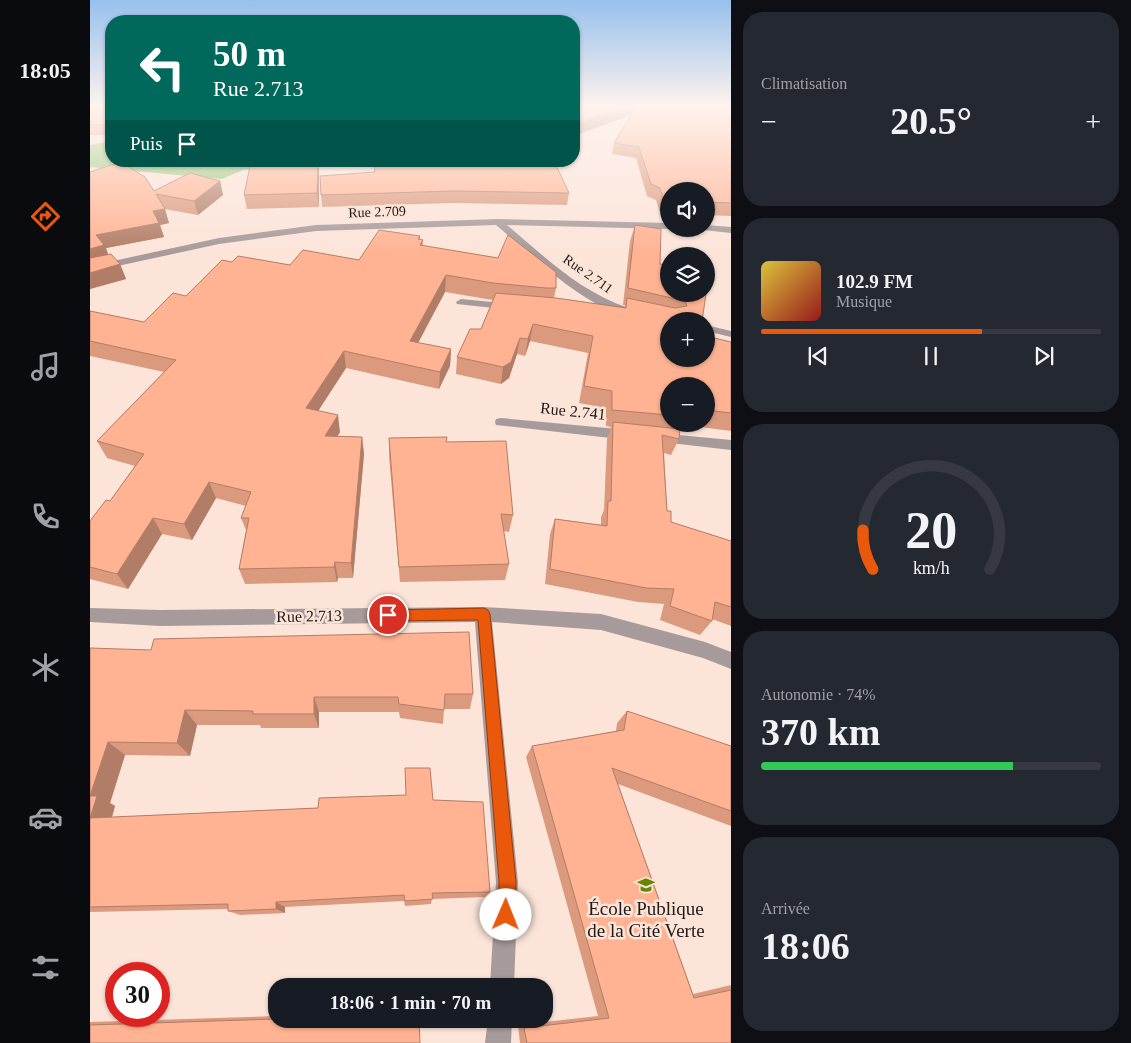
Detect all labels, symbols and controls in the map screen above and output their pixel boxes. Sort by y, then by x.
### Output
icon: left [130,35,195,100]
text: 50 m [213,35,286,74]
text: 18:05 [19,58,71,83]
text: Climatisation [761,75,847,92]
text: Rue 2.713 [213,76,303,101]
text: 20.5° [890,100,972,142]
text: − [761,106,777,137]
text: + [1085,106,1101,137]
icon: arrive [173,130,201,158]
text: Puis [130,133,163,154]
map controls [660,182,715,432]
button: sound [660,182,715,237]
icon: directions [28,199,63,234]
street label: Rue 2.709 [348,204,406,220]
button: layers [660,247,715,302]
street label: Rue 2.711 [560,251,616,297]
text: 102.9 FM [836,271,913,292]
text: Musique [836,293,892,310]
button: + [660,312,715,367]
icon: previous [804,342,832,370]
icon: pause [917,342,945,370]
icon: next [1030,342,1058,370]
icon: music [28,349,63,384]
button: − [660,377,715,432]
street label: Rue 2.741 [539,399,607,423]
icon: phone [28,499,63,534]
text: 20 [905,502,957,559]
text: km/h [913,558,949,578]
pin [367,594,409,636]
icon: arrive [374,601,402,629]
street label: Rue 2.713 [276,607,342,625]
icon: climate [28,650,63,685]
text: Autonomie · 74% [761,686,876,703]
text: 370 km [761,711,880,753]
icon: car [28,800,63,835]
school or university icon: École Publique de la Cité Verte [636,875,656,895]
position arrow [479,888,531,940]
place label: École Publique de la Cité Verte [587,898,705,941]
text: Arrivée [761,900,810,917]
text: 18:06 [761,925,850,967]
icon: filters [28,950,63,985]
speed limit sign: 30 [105,962,170,1027]
text: 18:06 · 1 min · 70 m [330,992,491,1013]

